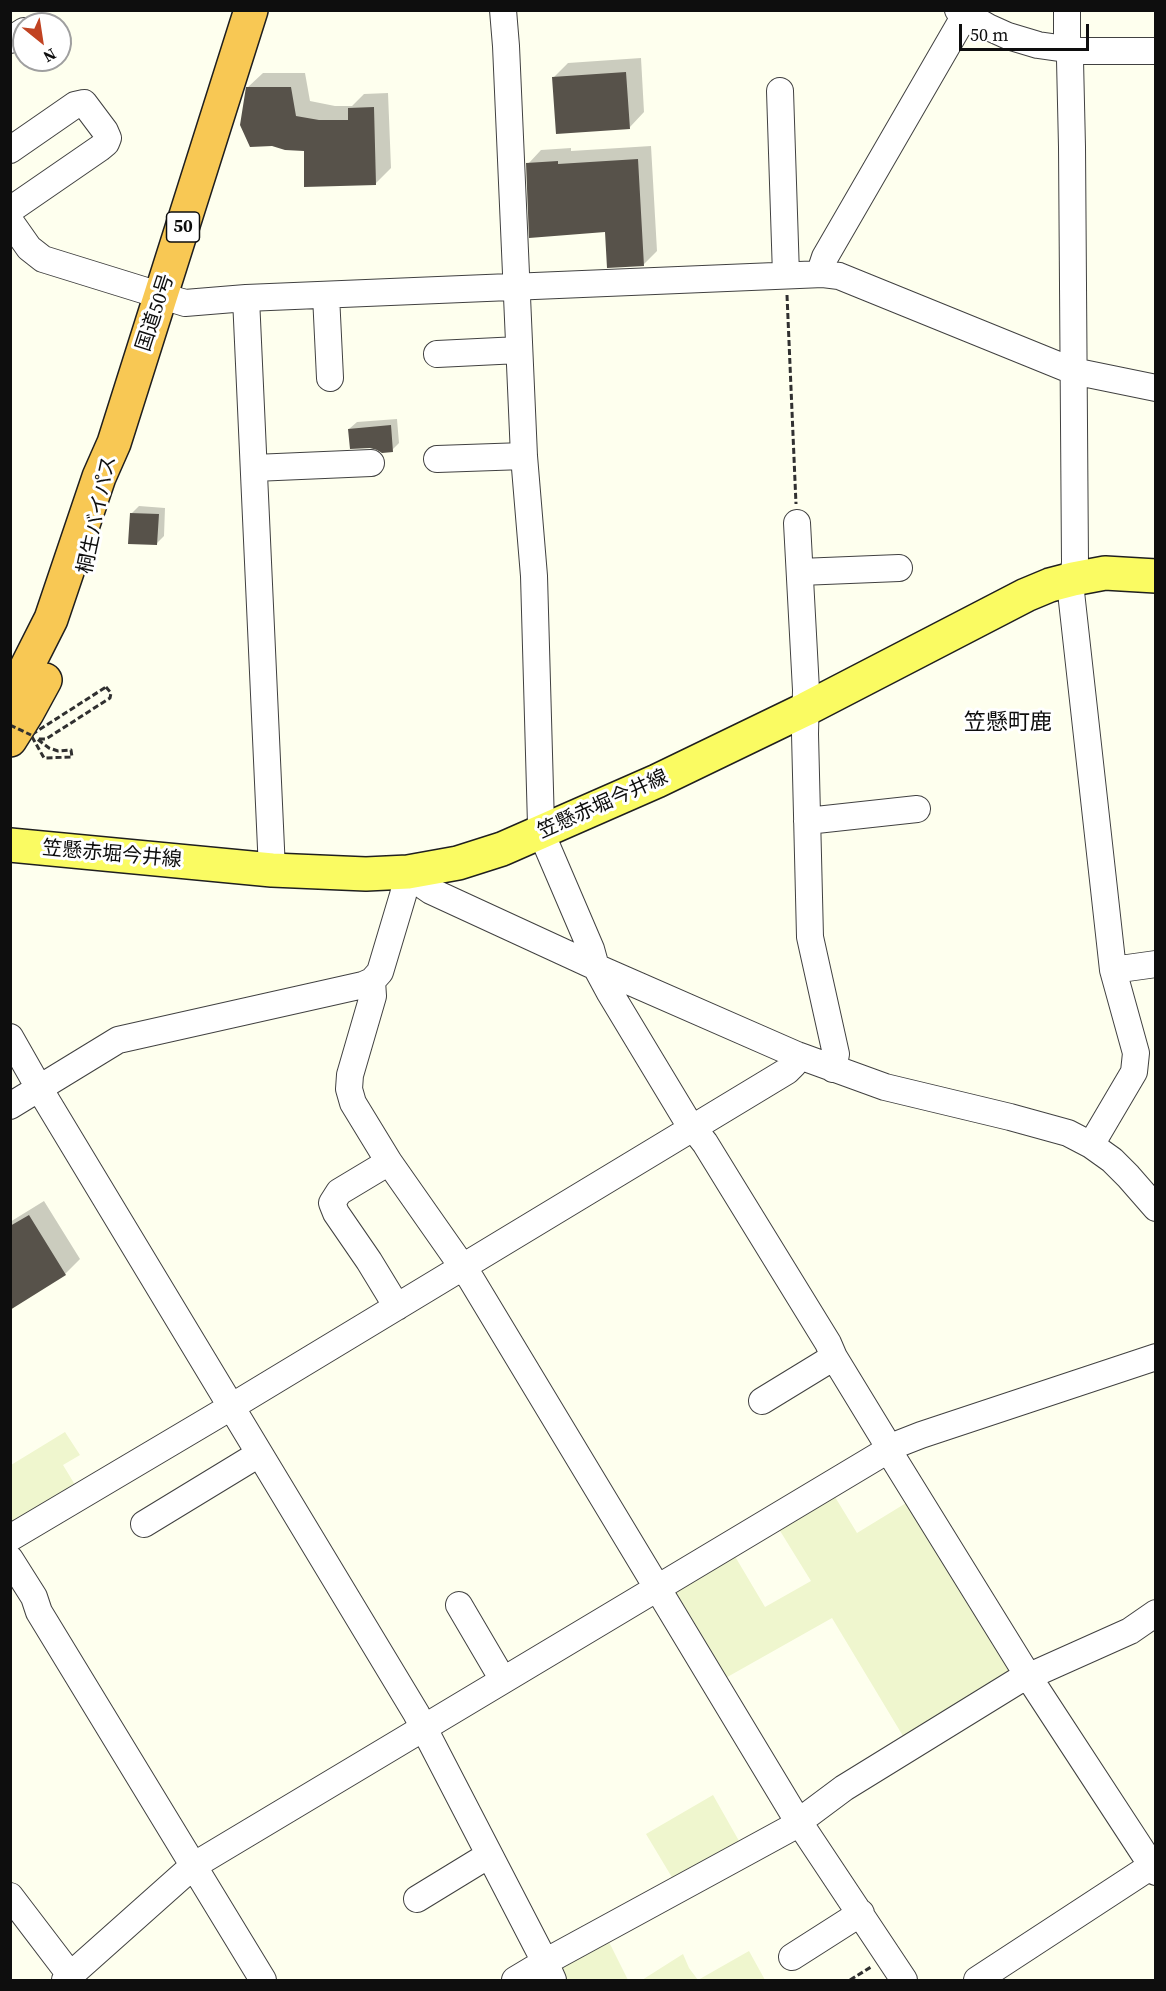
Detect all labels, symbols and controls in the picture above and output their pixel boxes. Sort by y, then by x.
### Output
north arrow [12,12,72,72]
scale bar [962,12,1092,50]
text: 50 m [970,22,1008,47]
text: N [39,43,61,68]
road number: 50 [166,212,200,242]
street label: 国道50号 [132,271,180,355]
street label: 桐生バイパス [74,454,122,576]
district label: 笠懸町鹿 [964,710,1052,736]
street label: 笠懸赤堀今井線 [534,766,672,844]
street label: 笠懸赤堀今井線 [41,837,183,873]

